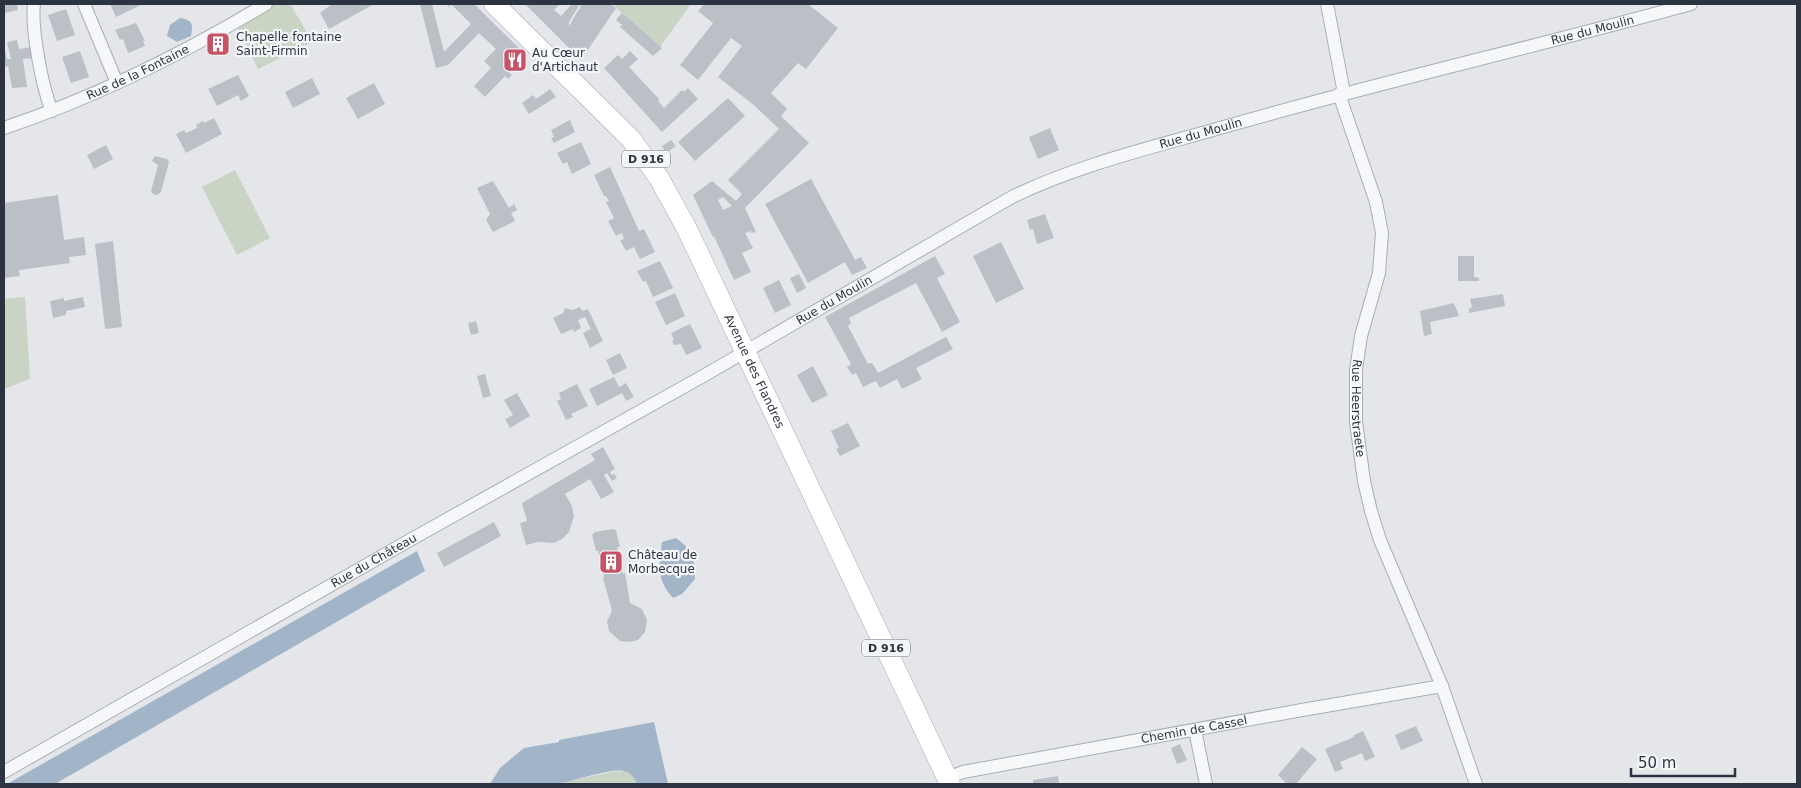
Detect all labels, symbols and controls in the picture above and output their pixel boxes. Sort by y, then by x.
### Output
street label: Rue du Moulin [1549,13,1636,48]
place label: Chapelle fontaine Saint-Firmin [236,30,342,58]
building icon: Chapelle fontaine Saint-Firmin [205,31,231,57]
street label: Rue de la Fontaine [84,42,191,103]
place label: Au Cœur d'Artichaut [532,46,598,74]
restaurant icon: Au Cœur d'Artichaut [502,47,528,73]
street label: Rue du Moulin [1158,115,1244,152]
road number: D 916 [622,150,670,168]
street label: Rue du Moulin [794,273,875,328]
street label: Avenue des Flandres [721,312,787,431]
street label: Rue Heerstraete [1349,358,1368,458]
street label: Rue du Château [329,531,419,591]
place label: Château de Morbecque [628,548,697,576]
building icon: Château de Morbecque [598,549,624,575]
road number: D 916 [862,640,910,656]
street label: Chemin de Cassel [1140,713,1248,746]
scale bar [1631,746,1735,778]
text: 50 m [1638,754,1676,772]

